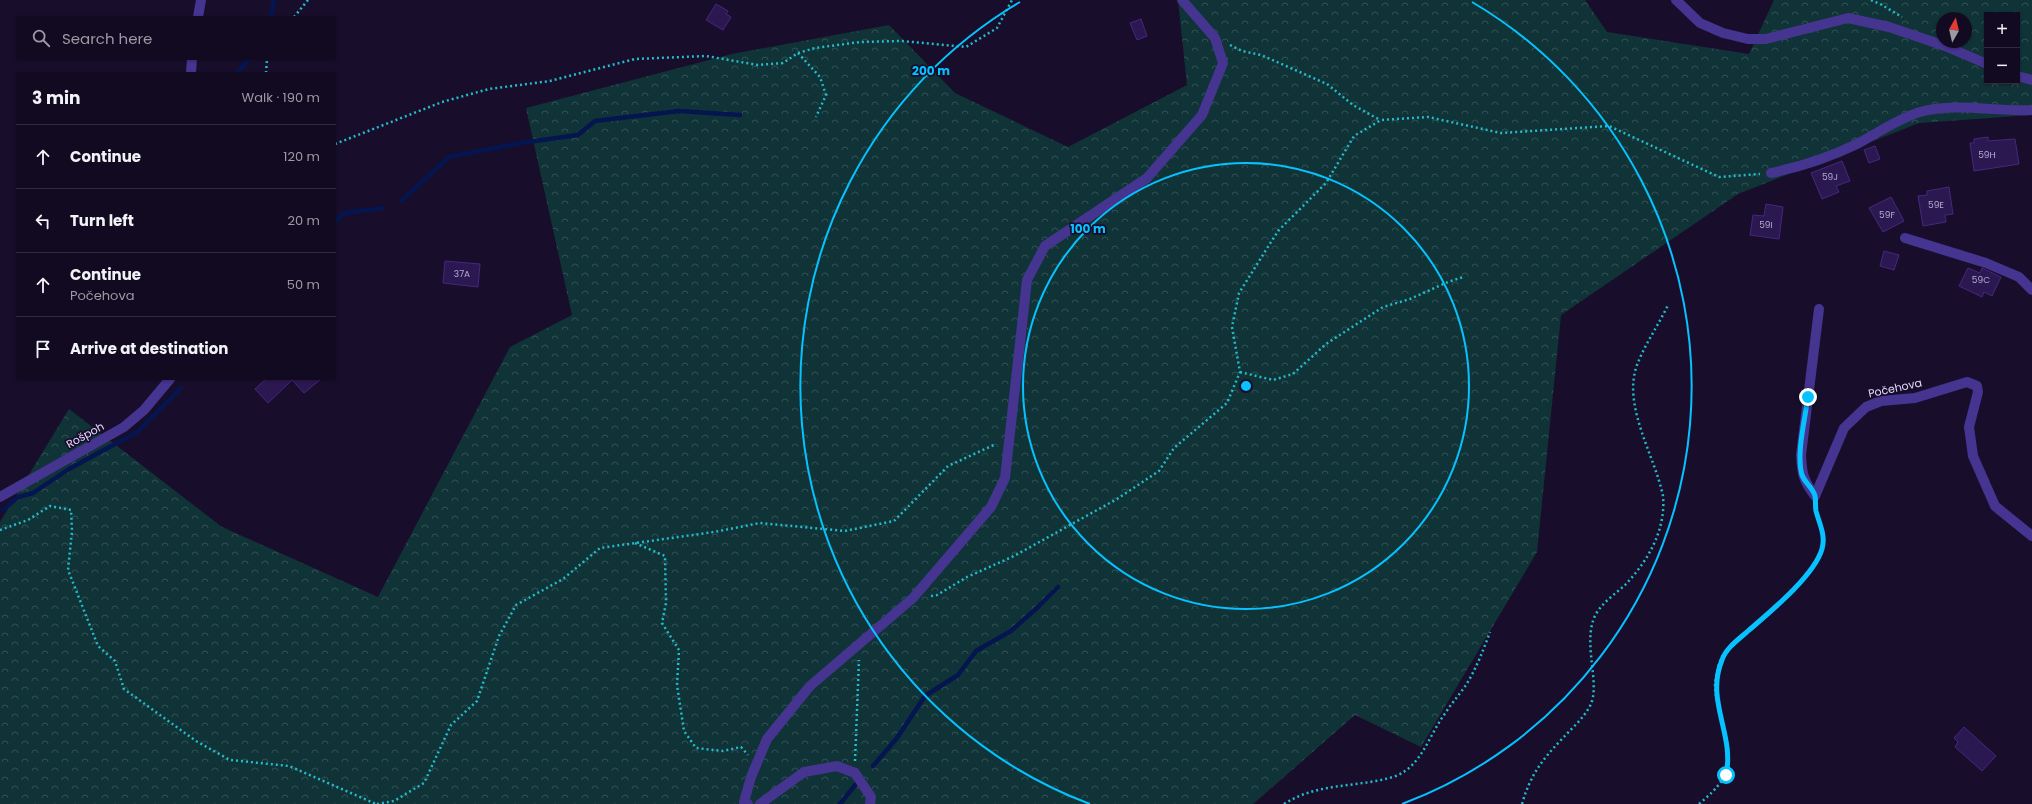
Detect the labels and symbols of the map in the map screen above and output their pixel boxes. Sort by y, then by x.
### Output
north arrow [1936,12,1972,48]
text: 200 m [912,62,950,79]
house number: 59H [1978,149,1996,161]
house number: 59J [1822,171,1838,183]
house number: 59E [1928,199,1944,211]
house number: 59F [1879,209,1895,221]
house number: 59I [1759,219,1773,231]
text: 100 m [1070,220,1106,237]
house number: 37A [454,268,470,280]
house number: 59C [1972,274,1990,286]
street label: Počehova [1867,374,1923,402]
centre of rings [1239,379,1253,393]
route end [1799,388,1817,406]
street label: Rošpoh [63,418,107,452]
route start [1717,766,1735,784]

